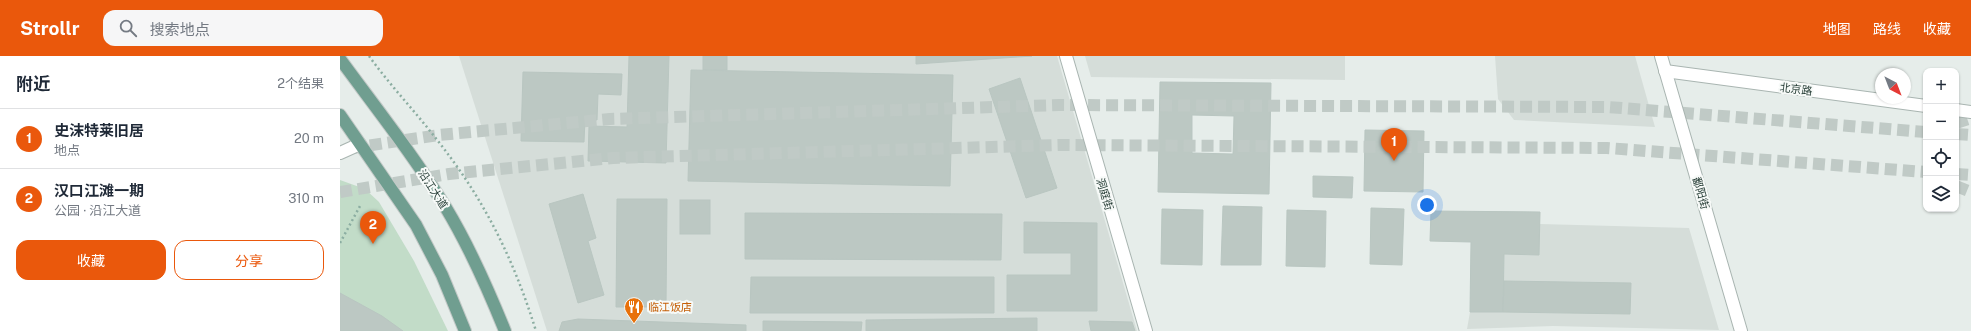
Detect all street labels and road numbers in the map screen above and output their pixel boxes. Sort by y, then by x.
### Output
street label: 北京路 [1779,81,1813,97]
street label: 沿江大道 [416,167,450,211]
street label: 鄱阳街 [1691,175,1711,211]
street label: 洞庭街 [1094,176,1116,212]

